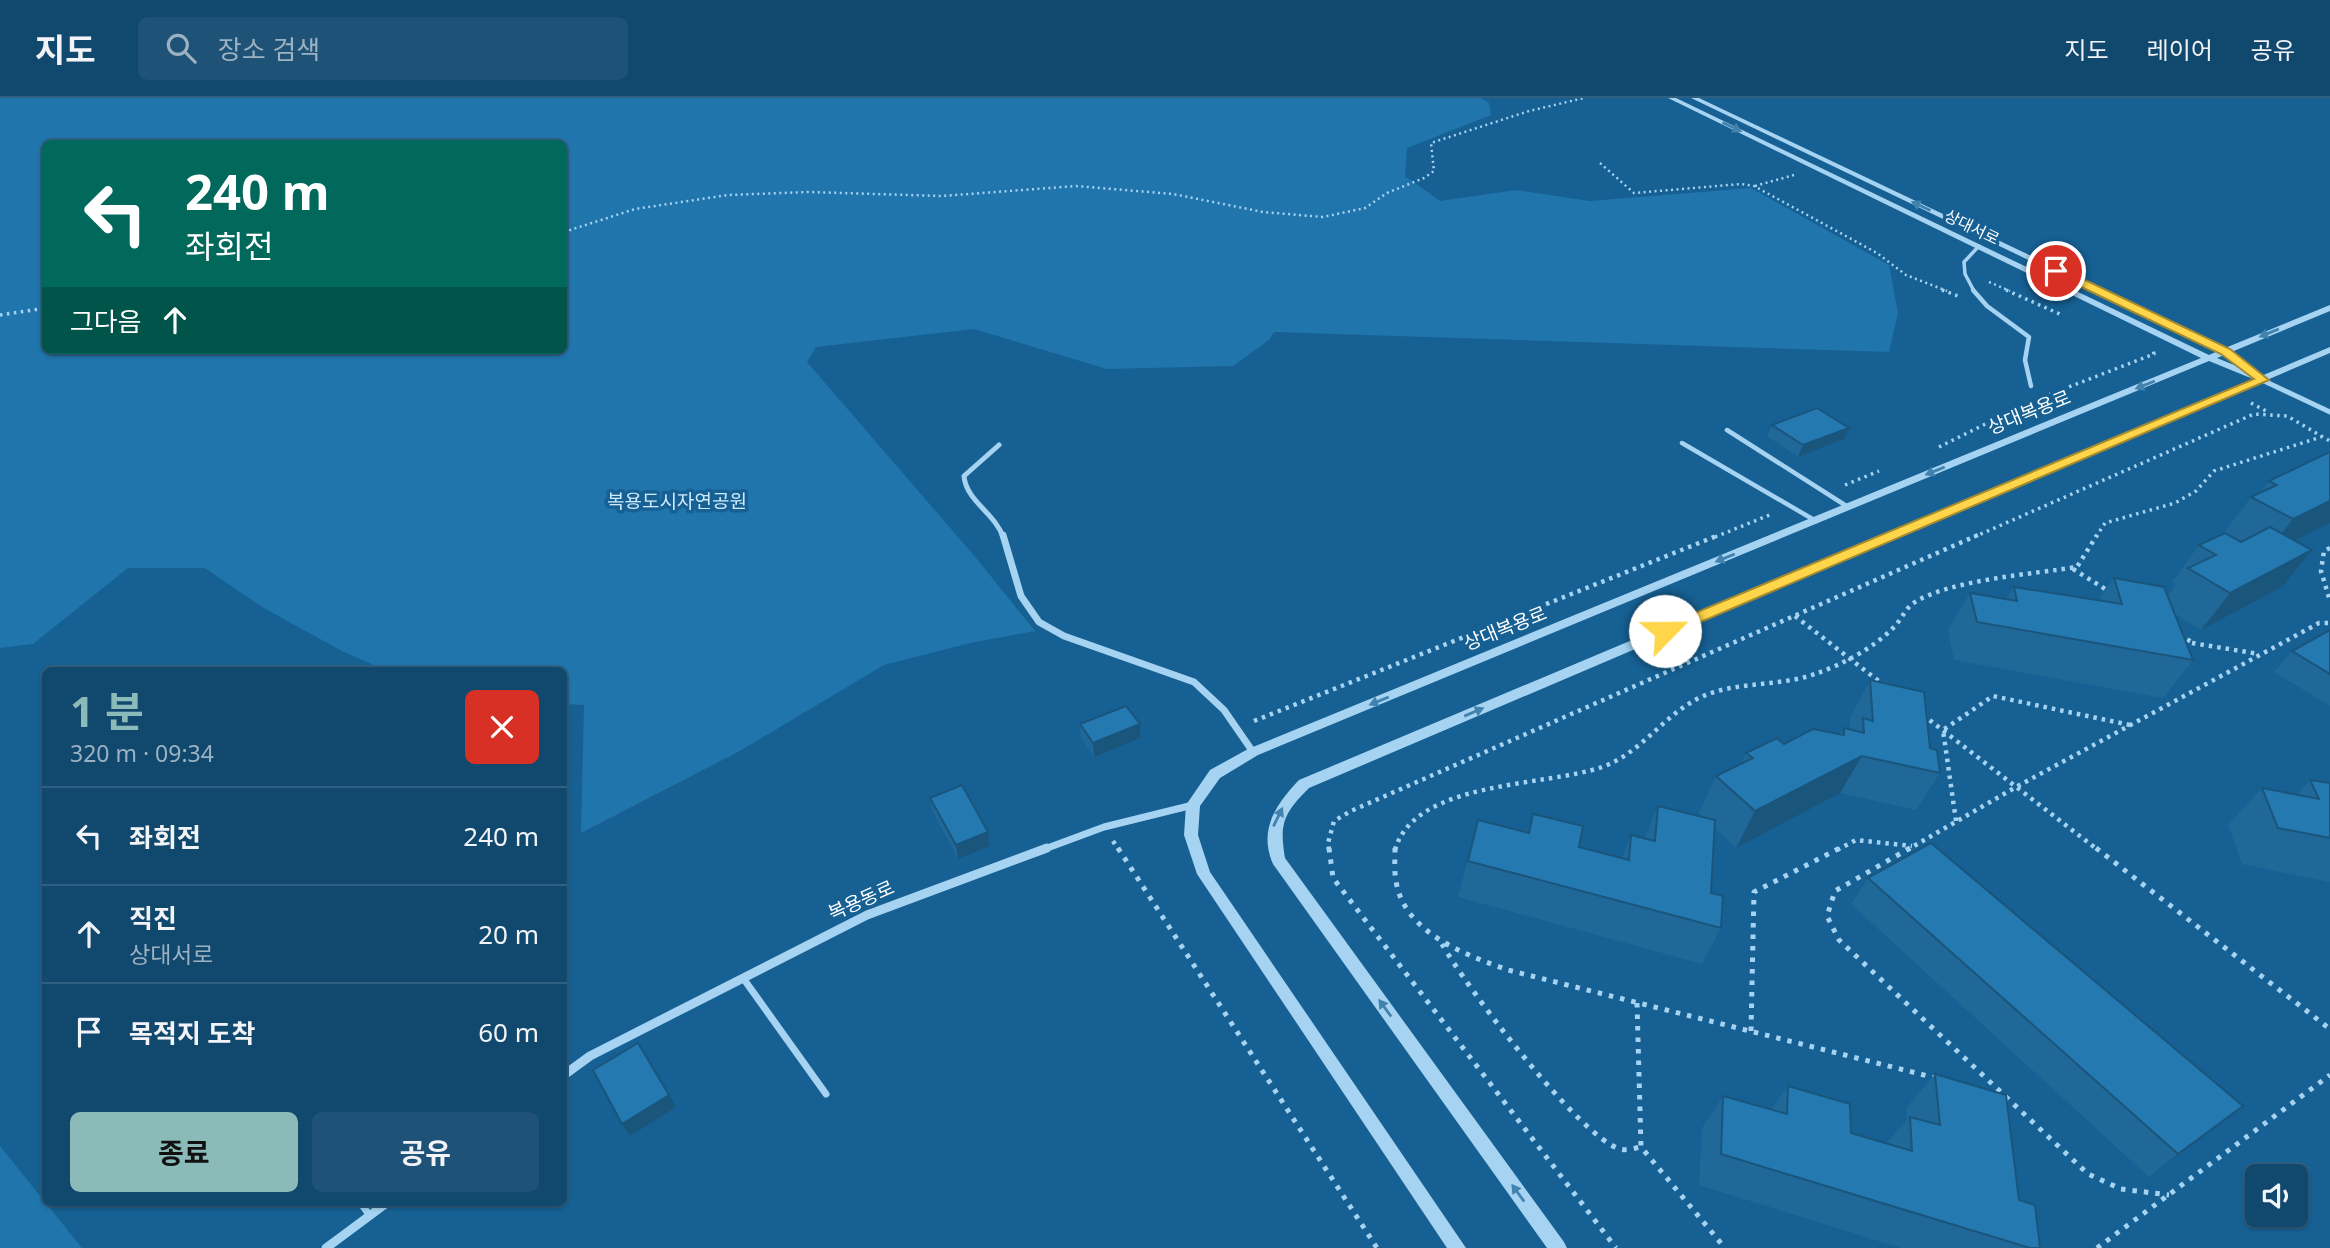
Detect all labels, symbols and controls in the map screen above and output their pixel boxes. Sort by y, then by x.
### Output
search box [138,17,628,80]
text: 지도 [35,27,96,72]
icon: search [162,29,200,67]
text: 장소 검색 [218,31,320,67]
text: 지도 [2064,33,2109,66]
text: 레이어 [2147,33,2213,66]
text: 공유 [2251,33,2295,66]
one-way arrow [1722,122,1742,133]
text: 240 m [185,158,330,224]
icon: left [70,168,161,259]
one-way arrow [1910,200,1931,211]
street label: 상대서로 [1941,204,2004,250]
text: 좌회전 [185,224,273,267]
pin [2026,241,2086,301]
icon: arrive [2037,252,2075,290]
icon: ahead [156,301,194,339]
text: 그다음 [70,303,142,339]
one-way arrow [2258,328,2279,339]
one-way arrow [2135,379,2156,390]
street label: 상대복용로 [1984,384,2074,440]
one-way arrow [1924,466,1945,477]
park label: 복용도시자연공원 [607,488,747,514]
one-way arrow [1714,553,1735,564]
position arrow [1628,594,1702,668]
street label: 상대복용로 [1460,600,1550,656]
text: 1 분 [70,682,144,739]
button: close [465,690,539,764]
one-way arrow [1368,696,1389,707]
one-way arrow [1464,706,1485,717]
text: 320 m · 09:34 [70,737,214,769]
one-way arrow [1272,807,1284,827]
icon: left [70,817,108,855]
text: 240 m [463,818,539,854]
text: 좌회전 [129,819,201,855]
street label: 복용동로 [824,874,898,926]
text: 직진 [129,900,177,936]
icon: ahead [70,915,108,953]
text: 20 m [478,916,539,952]
text: 상대서로 [129,938,214,970]
one-way arrow [1378,999,1392,1017]
icon: arrive [70,1013,108,1051]
text: 60 m [478,1014,539,1050]
text: 목적지 도착 [129,1015,255,1051]
button: 종료 [70,1112,298,1192]
button: 공유 [312,1112,539,1192]
map controls [2245,1164,2308,1227]
button: sound [2245,1164,2308,1227]
one-way arrow [1511,1184,1525,1202]

